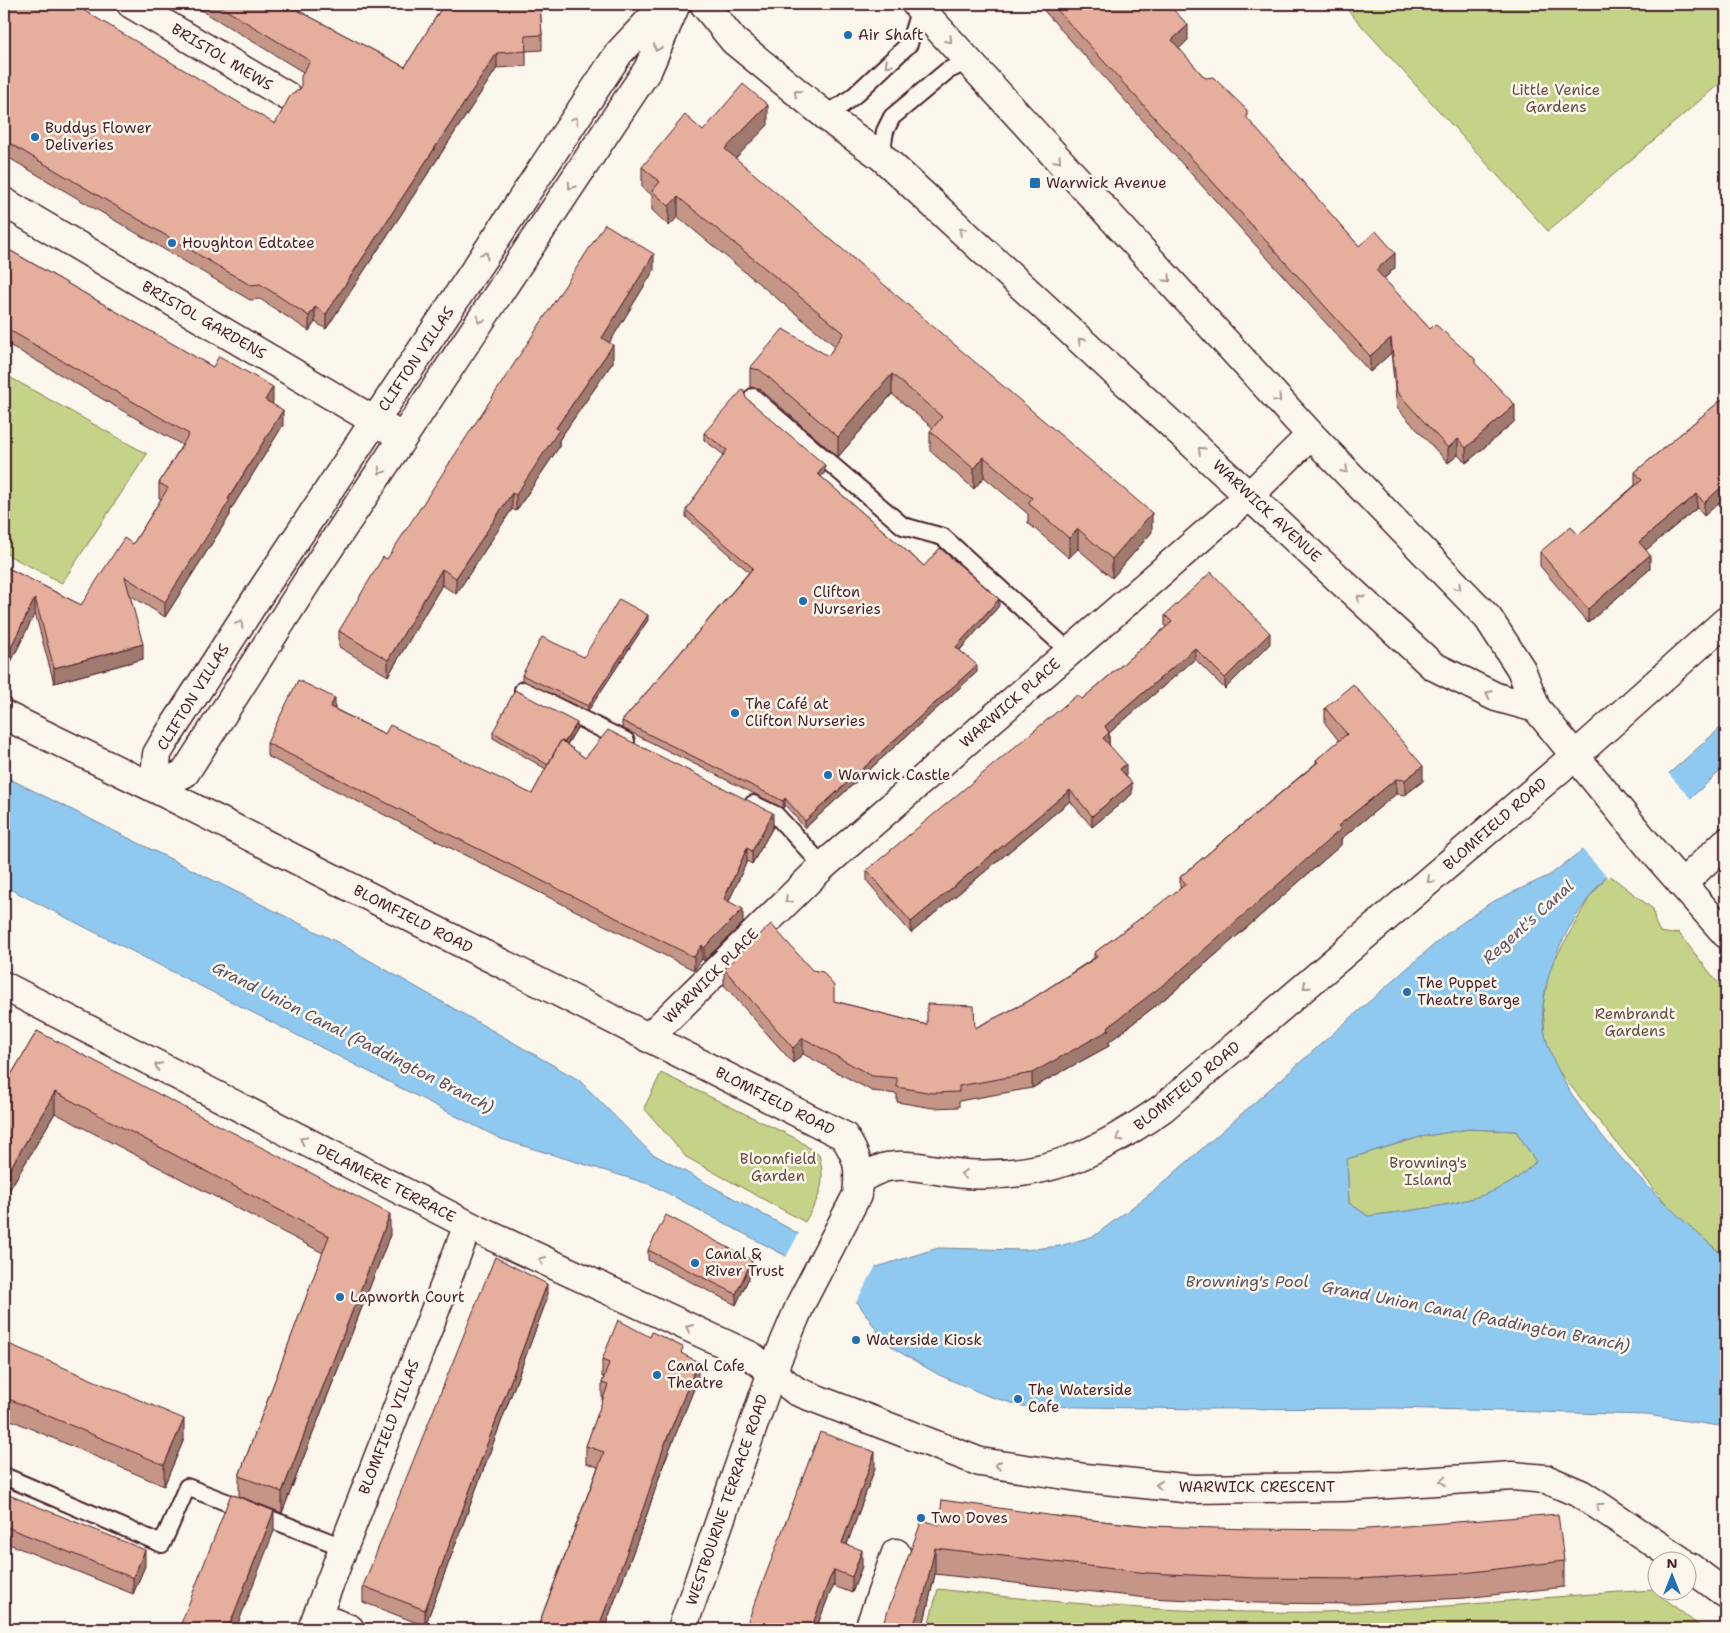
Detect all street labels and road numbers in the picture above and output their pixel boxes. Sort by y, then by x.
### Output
street label: BRISTOL MEWS [168,19,276,95]
street label: BRISTOL GARDENS [138,276,270,364]
street label: CLIFTON VILLAS [374,303,458,415]
street label: WARWICK AVENUE [1208,455,1326,567]
street label: CLIFTON VILLAS [152,640,234,754]
street label: WARWICK PLACE [955,654,1065,752]
street label: BLOMFIELD ROAD [1439,773,1551,875]
street label: BLOMFIELD ROAD [350,880,476,958]
street label: WARWICK PLACE [659,924,763,1028]
street label: BLOMFIELD ROAD [1130,1037,1244,1135]
street label: BLOMFIELD ROAD [712,1062,838,1140]
street label: DELAMERE TERRACE [313,1139,459,1227]
street label: BLOMFIELD VILLAS [354,1357,424,1497]
street label: WESTBOURNE TERRACE ROAD [681,1392,773,1608]
street label: WARWICK CRESCENT [1179,1477,1335,1497]

